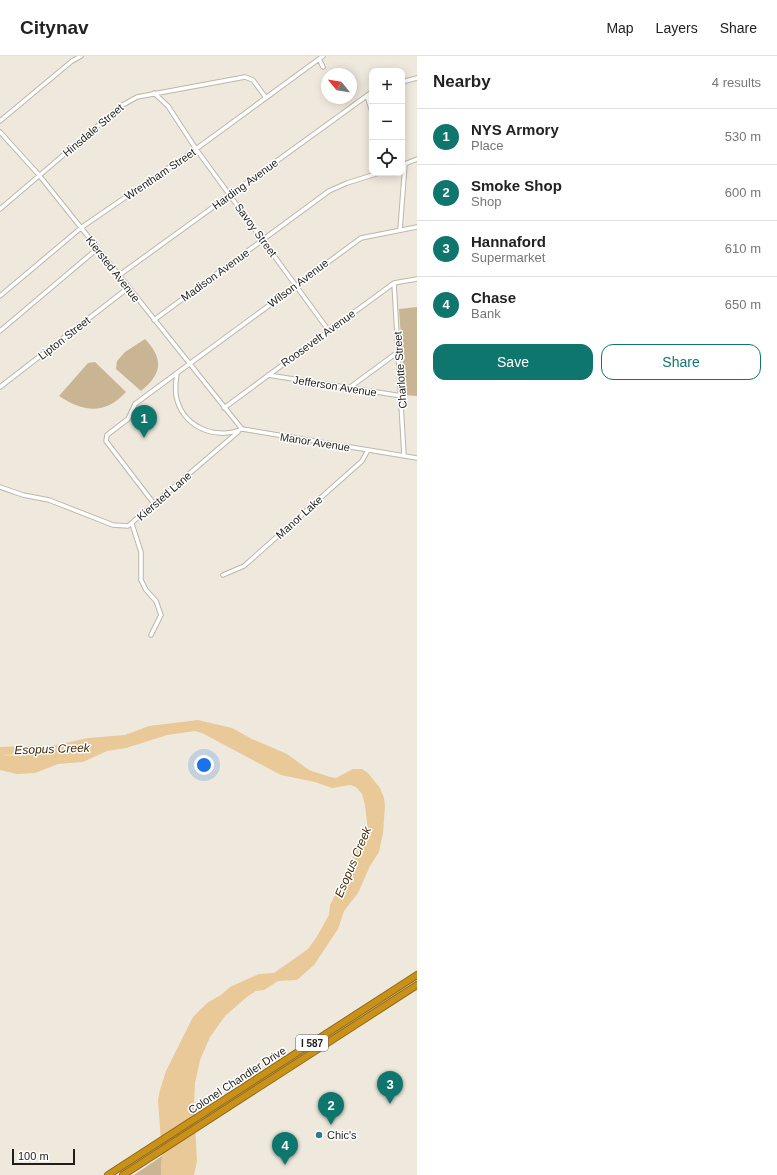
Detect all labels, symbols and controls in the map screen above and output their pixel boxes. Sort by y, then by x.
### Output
text: Citynav [20,17,89,38]
text: Map [606,20,634,36]
text: Layers [656,20,698,36]
text: Share [720,20,757,36]
north arrow [321,68,357,104]
map controls [369,68,405,176]
button: + [369,68,405,104]
text: Nearby [433,72,491,91]
text: 4 results [712,75,761,90]
street label: Hinsdale Street [60,101,126,159]
button: − [369,104,405,140]
text: NYS Armory [471,121,559,138]
text: 1 [442,129,450,144]
text: 530 m [725,129,761,144]
text: Place [471,138,504,153]
button: locate [369,140,405,176]
street label: Wrentham Street [122,146,198,202]
street label: Harding Avenue [210,156,280,212]
text: Smoke Shop [471,177,562,194]
text: 2 [442,185,450,200]
text: 600 m [725,185,761,200]
text: Shop [471,194,501,209]
street label: Savoy Street [233,201,279,259]
text: Hannaford [471,233,546,250]
street label: Kiersted Avenue [84,234,142,304]
text: 3 [442,241,450,256]
text: 610 m [725,241,761,256]
street label: Madison Avenue [179,246,251,304]
text: Supermarket [471,250,545,265]
street label: Wilson Avenue [265,256,331,310]
text: Chase [471,289,516,306]
text: 4 [442,297,450,312]
text: 650 m [725,297,761,312]
text: Bank [471,306,501,321]
street label: Roosevelt Avenue [279,307,357,369]
street label: Lipton Street [36,314,92,362]
street label: Charlotte Street [391,331,409,409]
button: Save [433,344,593,380]
button: Share [601,344,761,380]
street label: Jefferson Avenue [292,373,378,399]
pin: 1 [131,405,157,438]
street label: Manor Avenue [279,431,351,453]
street label: Kiersted Lane [134,469,194,523]
street label: Manor Lake [273,493,325,541]
water label: Esopus Creek [14,741,91,757]
your location [194,755,214,775]
water label: Esopus Creek [332,824,375,899]
road number: I 587 [296,1035,328,1051]
street label: Colonel Chandler Drive [186,1044,288,1116]
pin: 3 [377,1071,403,1104]
pin: 2 [318,1092,344,1125]
place label: Chic's [327,1129,357,1141]
marker: Chic's [314,1130,324,1140]
pin: 4 [272,1132,298,1165]
scale bar [12,1147,75,1166]
text: 100 m [18,1150,49,1162]

